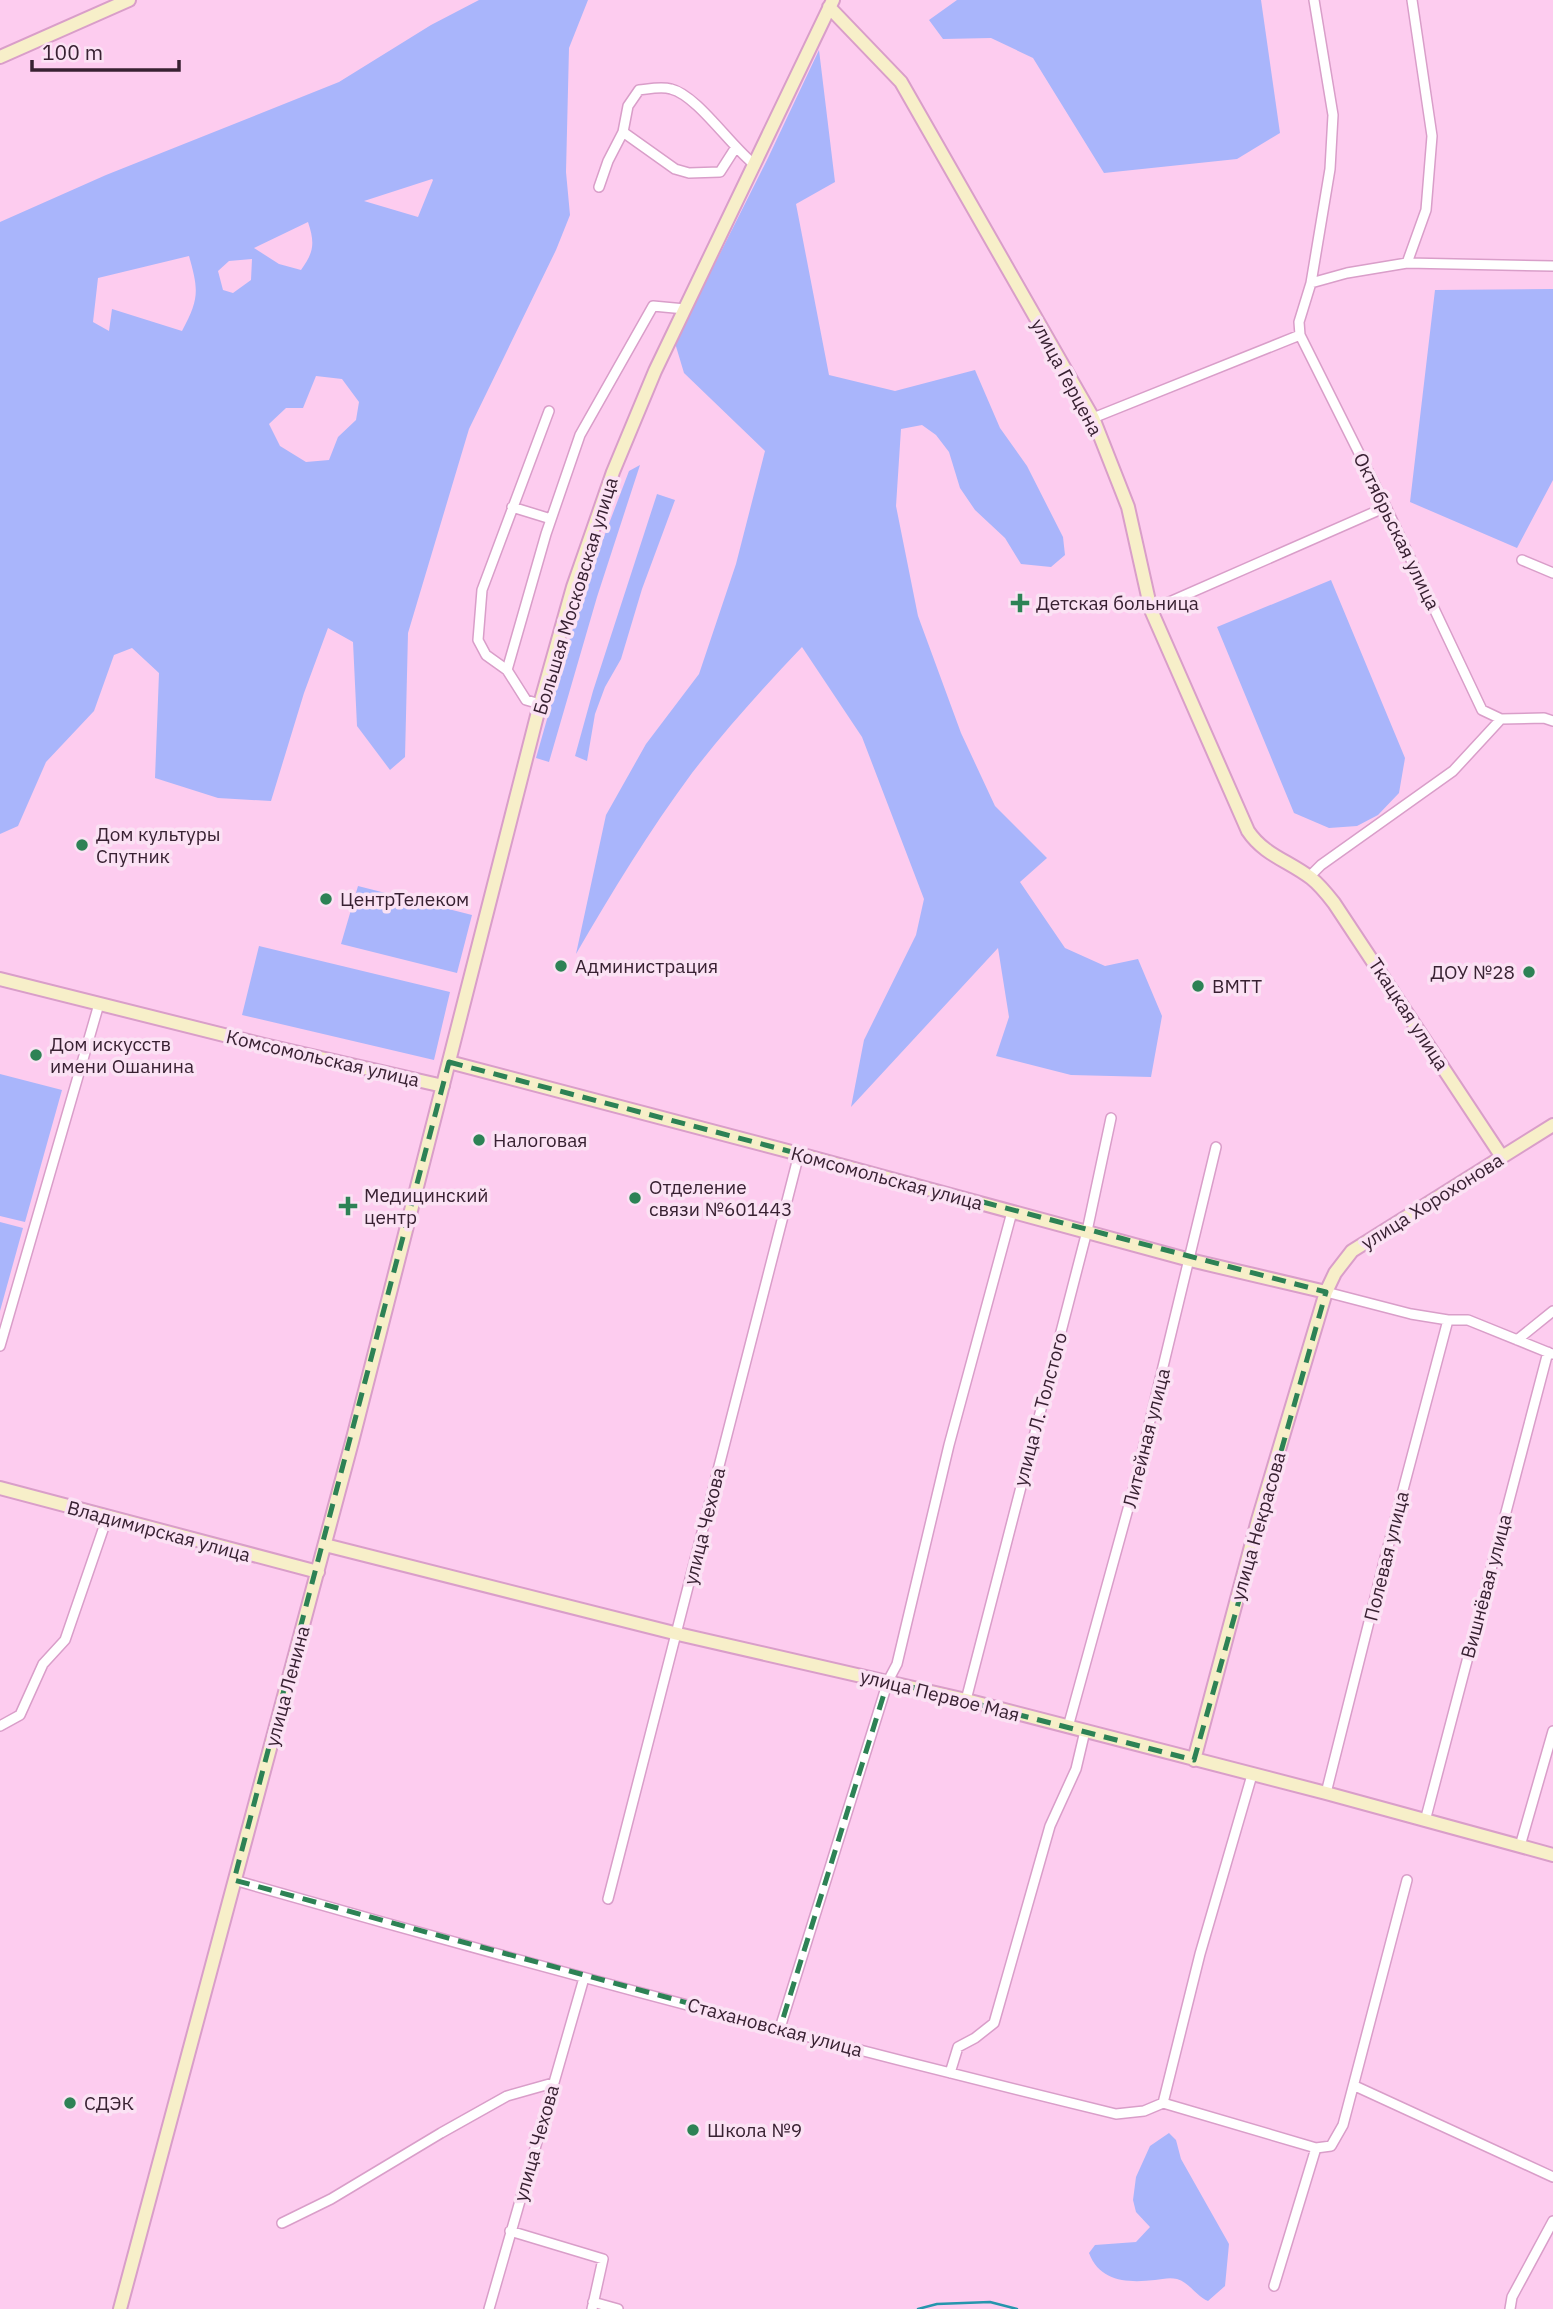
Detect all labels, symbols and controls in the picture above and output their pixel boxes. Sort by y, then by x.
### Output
scale bar [32,28,178,72]
text: 100 m [42,38,103,66]
street label: улица Герцена [1026,314,1108,440]
street label: Октябрьская улица [1349,449,1445,613]
street label: Большая Московская улица [527,474,623,718]
place label: Детская больница [1036,591,1199,615]
marker: Детская больница [1010,593,1030,613]
place label: Дом культуры Спутник [96,822,221,868]
marker: Дом культуры Спутник [74,837,90,853]
place label: ЦентрТелеком [340,887,469,911]
marker: ЦентрТелеком [318,891,334,907]
street label: Ткацкая улица [1364,953,1454,1075]
place label: Администрация [575,954,718,978]
marker: Администрация [553,958,569,974]
place label: ДОУ №28 [1431,960,1515,984]
marker: ДОУ №28 [1521,964,1537,980]
place label: ВМТТ [1212,974,1262,998]
marker: ВМТТ [1190,978,1206,994]
street label: Комсомольская улица [224,1024,422,1092]
place label: Дом искусств имени Ошанина [50,1032,194,1078]
marker: Дом искусств имени Ошанина [28,1047,44,1063]
place label: Налоговая [493,1128,588,1152]
marker: Налоговая [471,1132,487,1148]
street label: Комсомольская улица [788,1141,986,1215]
street label: улица Хорохонова [1356,1148,1508,1254]
place label: Отделение связи №601443 [649,1175,792,1221]
place label: Медицинский центр [364,1183,488,1229]
marker: Отделение связи №601443 [627,1190,643,1206]
marker: Медицинский центр [338,1196,358,1216]
street label: улица Л. Толстого [1008,1329,1072,1489]
street label: Литейная улица [1117,1366,1175,1510]
street label: улица Некрасова [1225,1449,1291,1603]
street label: улица Чехова [678,1465,730,1587]
street label: Полевая улица [1358,1489,1414,1623]
street label: Владимирская улица [65,1495,253,1567]
street label: Вишнёвая улица [1455,1511,1517,1661]
street label: улица Ленина [259,1623,315,1749]
street label: улица Первое Мая [858,1664,1022,1726]
street label: Стахановская улица [685,1992,865,2062]
street label: улица Чехова [508,2082,564,2204]
place label: СДЭК [84,2091,134,2115]
marker: СДЭК [62,2095,78,2111]
place label: Школа №9 [707,2118,802,2142]
marker: Школа №9 [685,2122,701,2138]

